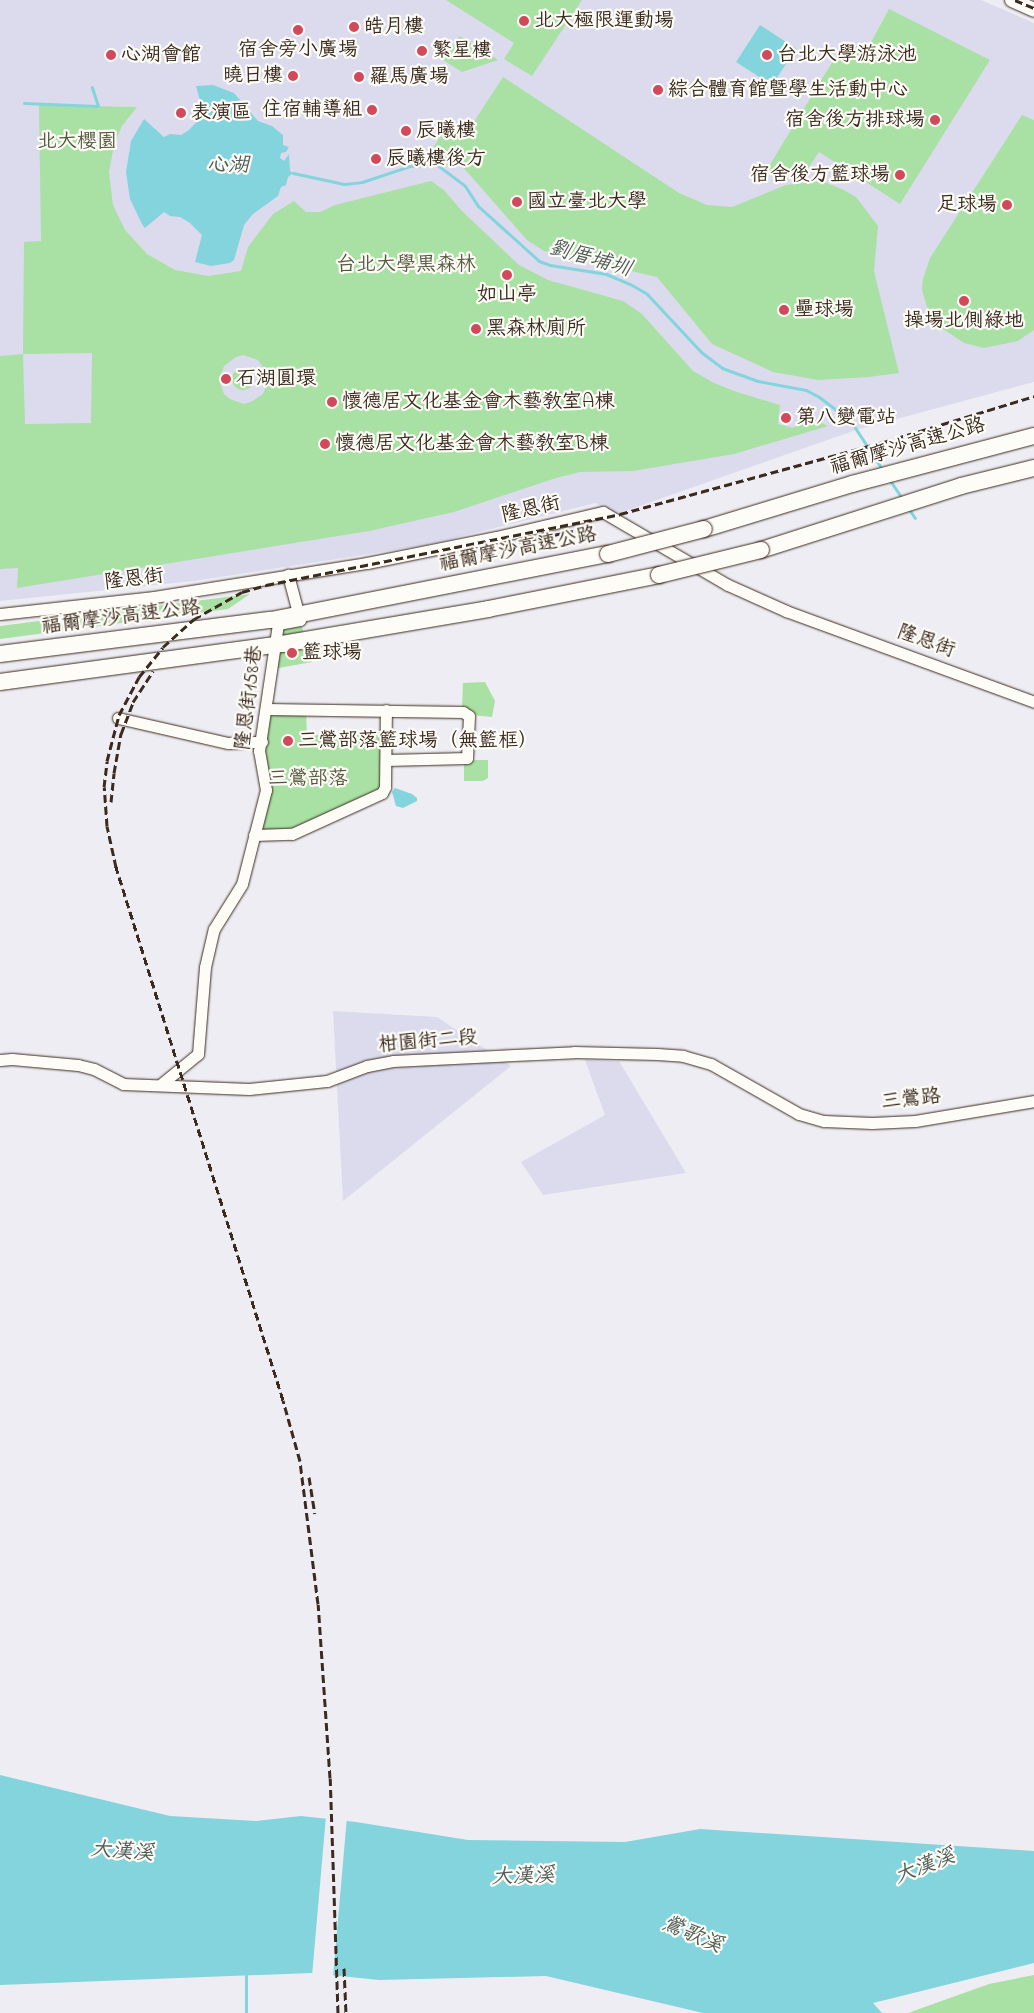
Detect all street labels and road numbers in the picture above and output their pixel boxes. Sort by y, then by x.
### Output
street label: 福爾摩沙高速公路 [828,413,988,481]
street label: 隆恩街 [499,492,563,528]
street label: 福爾摩沙高速公路 [437,523,599,577]
street label: 隆恩街 [103,564,165,596]
street label: 福爾摩沙高速公路 [40,596,202,640]
street label: 隆恩街 [894,620,958,664]
street label: 隆恩街158巷 [232,644,268,752]
street label: 柑園街二段 [377,1026,479,1058]
street label: 三鶯路 [880,1085,942,1115]

